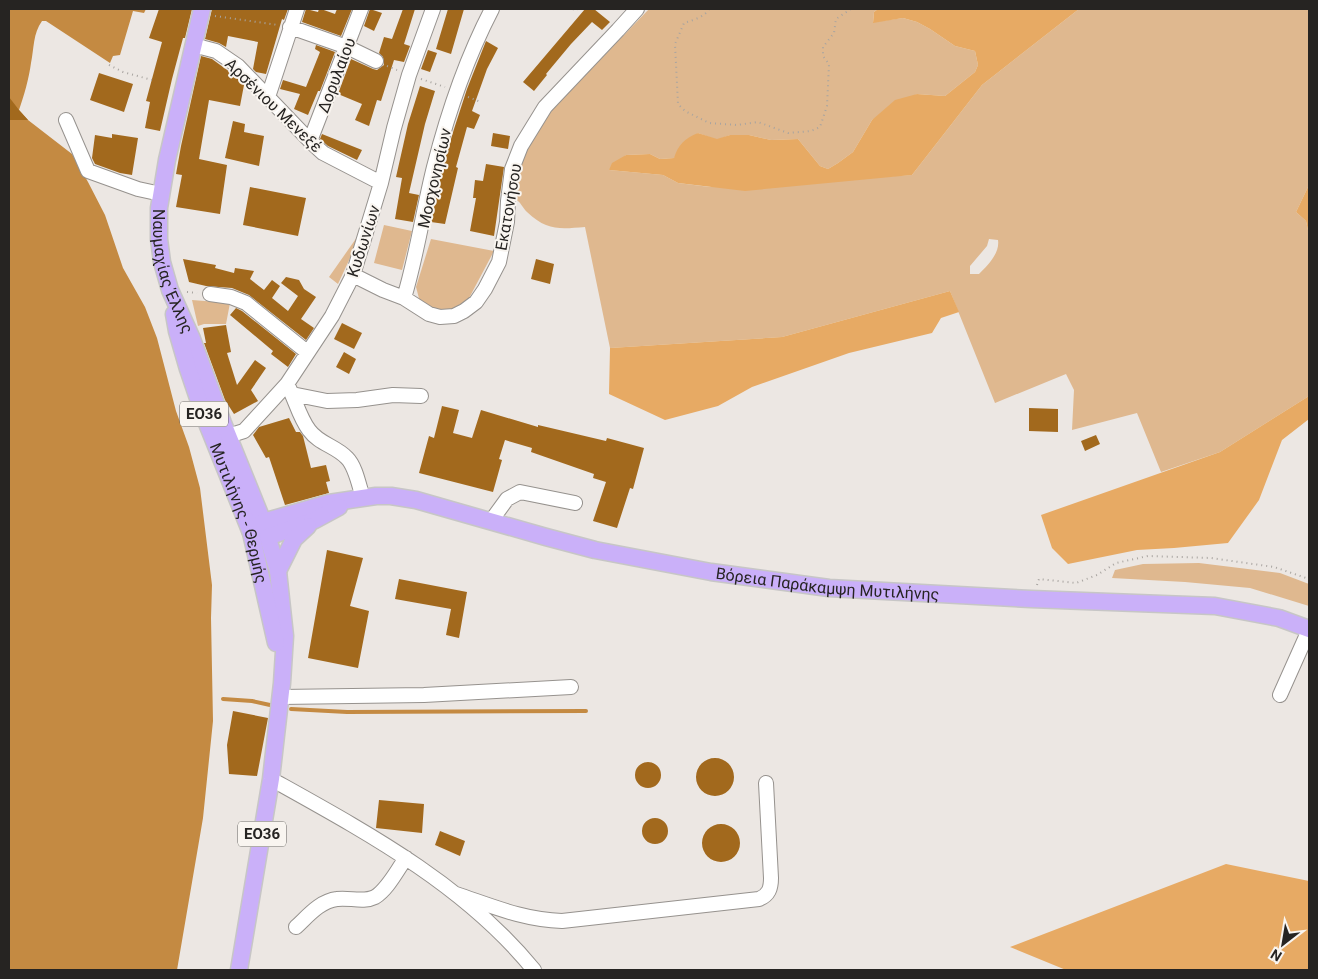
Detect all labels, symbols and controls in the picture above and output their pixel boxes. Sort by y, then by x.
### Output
street label: Δορυλαίου [313,35,360,115]
street label: Αρσένιου Μενεξέ [221,54,326,156]
street label: Μοσχονησίων [414,126,455,230]
street label: Εκατονήσου [491,162,525,252]
street label: Κυδωνίων [343,203,384,280]
street label: Ναυμαχίας Έλλης [149,209,197,336]
road number: ΕΟ36 [180,402,228,426]
street label: Μυτιλήνης - Θερμής [206,440,271,585]
street label: Βόρεια Παράκαμψη Μυτιλήνης [715,564,940,604]
road number: ΕΟ36 [238,822,286,846]
north arrow [1258,919,1308,969]
text: N [1268,946,1285,965]

